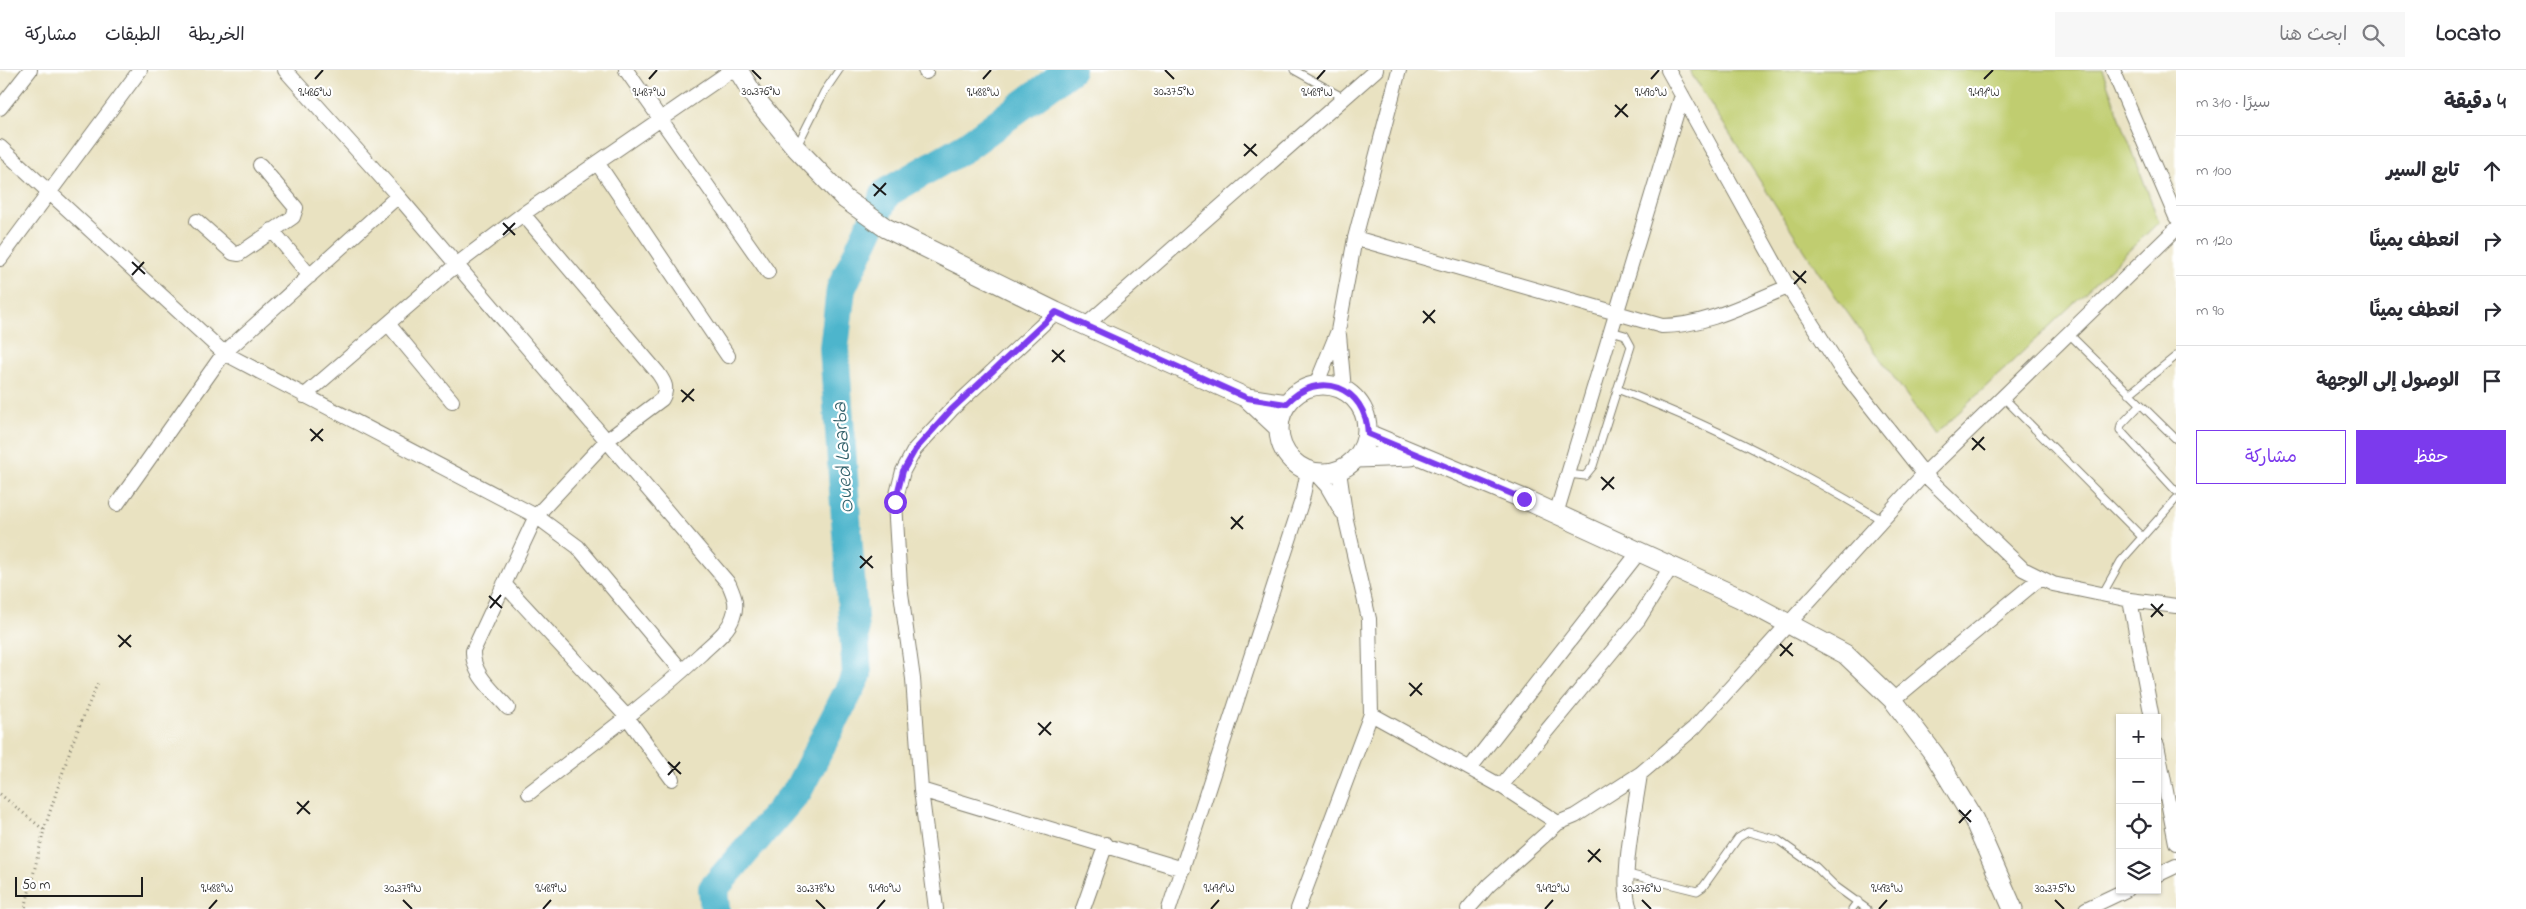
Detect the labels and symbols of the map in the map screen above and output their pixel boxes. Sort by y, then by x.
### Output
text: 30.376°N [741,83,781,101]
text: 30.375°N [1154,83,1194,101]
text: 9.486°W [298,84,332,102]
text: 9.487°W [633,84,665,102]
text: 9.488°W [967,84,999,102]
text: 9.489°W [1301,84,1333,102]
text: 9.490°W [1635,84,1667,102]
text: 9.491°W [1969,84,1999,102]
water label: Oued Laarba [825,400,863,515]
route end [1513,488,1536,511]
route start [884,491,907,514]
scale bar [15,874,142,897]
text: 9.488°W [201,880,233,898]
text: 30.379°N [384,880,422,898]
text: 9.489°W [535,880,567,898]
text: 30.378°N [797,880,835,898]
text: 9.490°W [869,880,901,898]
text: 9.491°W [1204,880,1234,898]
text: 9.492°W [1536,880,1570,898]
text: 30.376°N [1622,880,1662,898]
text: 9.493°W [1871,880,1903,898]
text: 30.375°N [2035,880,2075,898]

